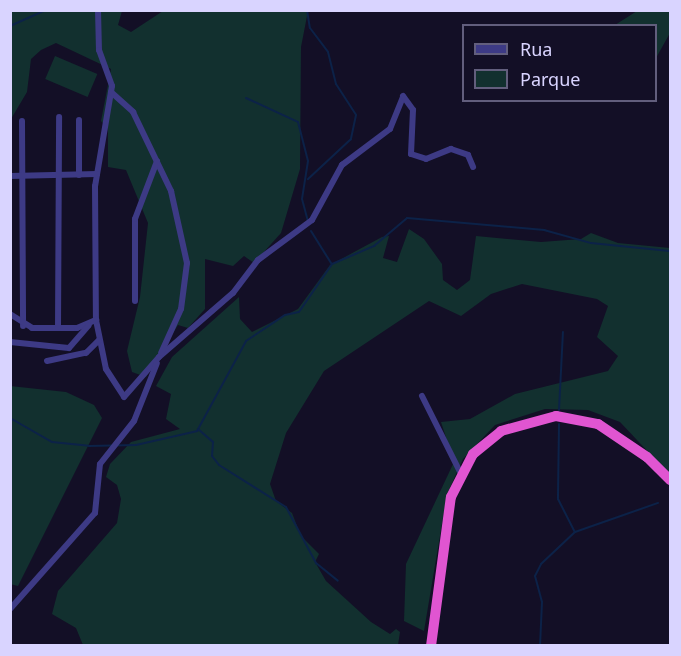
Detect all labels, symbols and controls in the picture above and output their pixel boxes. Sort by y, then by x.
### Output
legend [462,24,657,102]
text: Rua [520,37,552,61]
text: Parque [520,67,580,91]

